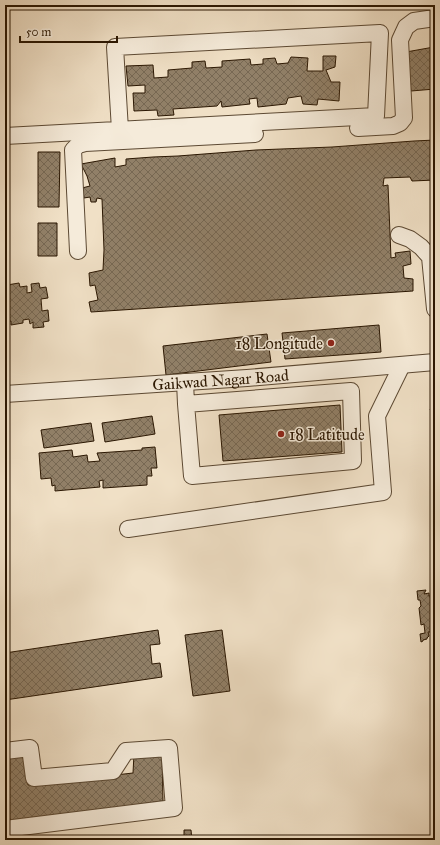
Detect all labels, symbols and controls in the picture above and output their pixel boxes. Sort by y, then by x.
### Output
scale bar [20,18,117,44]
text: 50 m [26,25,51,39]
place label: 18 Longitude [235,334,323,354]
marker: 18 Longitude [326,338,336,348]
street label: Gaikwad Nagar Road [152,365,290,394]
place label: 18 Latitude [289,425,365,444]
marker: 18 Latitude [276,429,286,439]

